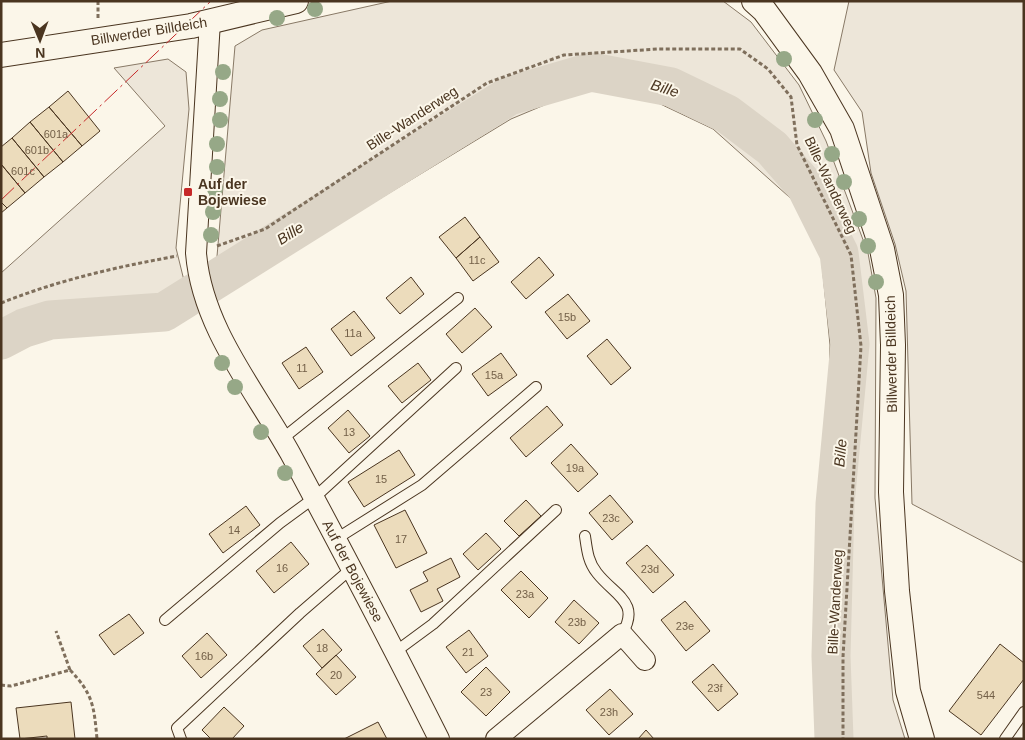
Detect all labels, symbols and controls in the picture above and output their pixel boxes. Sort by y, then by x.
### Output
street label: Billwerder Billdeich [90,14,208,48]
north arrow [15,15,65,65]
text: N [35,45,45,61]
water label: Bille [649,76,681,100]
street label: Bille-Wanderweg [363,83,461,153]
house number: 601a [44,128,69,140]
street label: Bille-Wanderweg [801,134,861,236]
house number: 601b [25,144,49,156]
house number: 601c [11,165,35,177]
place label: Auf der Bojewiese [198,176,267,208]
marker: Auf der Bojewiese [182,186,194,198]
water label: Bille [273,218,307,248]
house number: 11c [469,254,486,266]
street label: Billwerder Billdeich [882,295,900,413]
house number: 15b [558,311,576,323]
house number: 11a [344,327,363,339]
house number: 11 [296,362,308,374]
house number: 15a [485,369,504,381]
house number: 13 [343,426,355,438]
water label: Bille [830,438,850,468]
house number: 19a [566,462,585,474]
house number: 15 [375,473,387,485]
house number: 23c [602,512,620,524]
street label: Auf der Bojewiese [319,517,387,625]
house number: 14 [228,524,240,536]
house number: 17 [395,533,407,545]
street label: Bille-Wanderweg [824,549,846,655]
house number: 16 [276,562,288,574]
house number: 23d [641,563,659,575]
house number: 23a [516,588,535,600]
house number: 23b [568,616,586,628]
house number: 23e [676,620,694,632]
house number: 18 [316,642,328,654]
house number: 21 [462,646,474,658]
house number: 16b [195,650,213,662]
house number: 20 [330,669,342,681]
house number: 23f [707,682,724,694]
house number: 23 [480,686,492,698]
house number: 544 [977,689,995,701]
house number: 23h [600,706,618,718]

